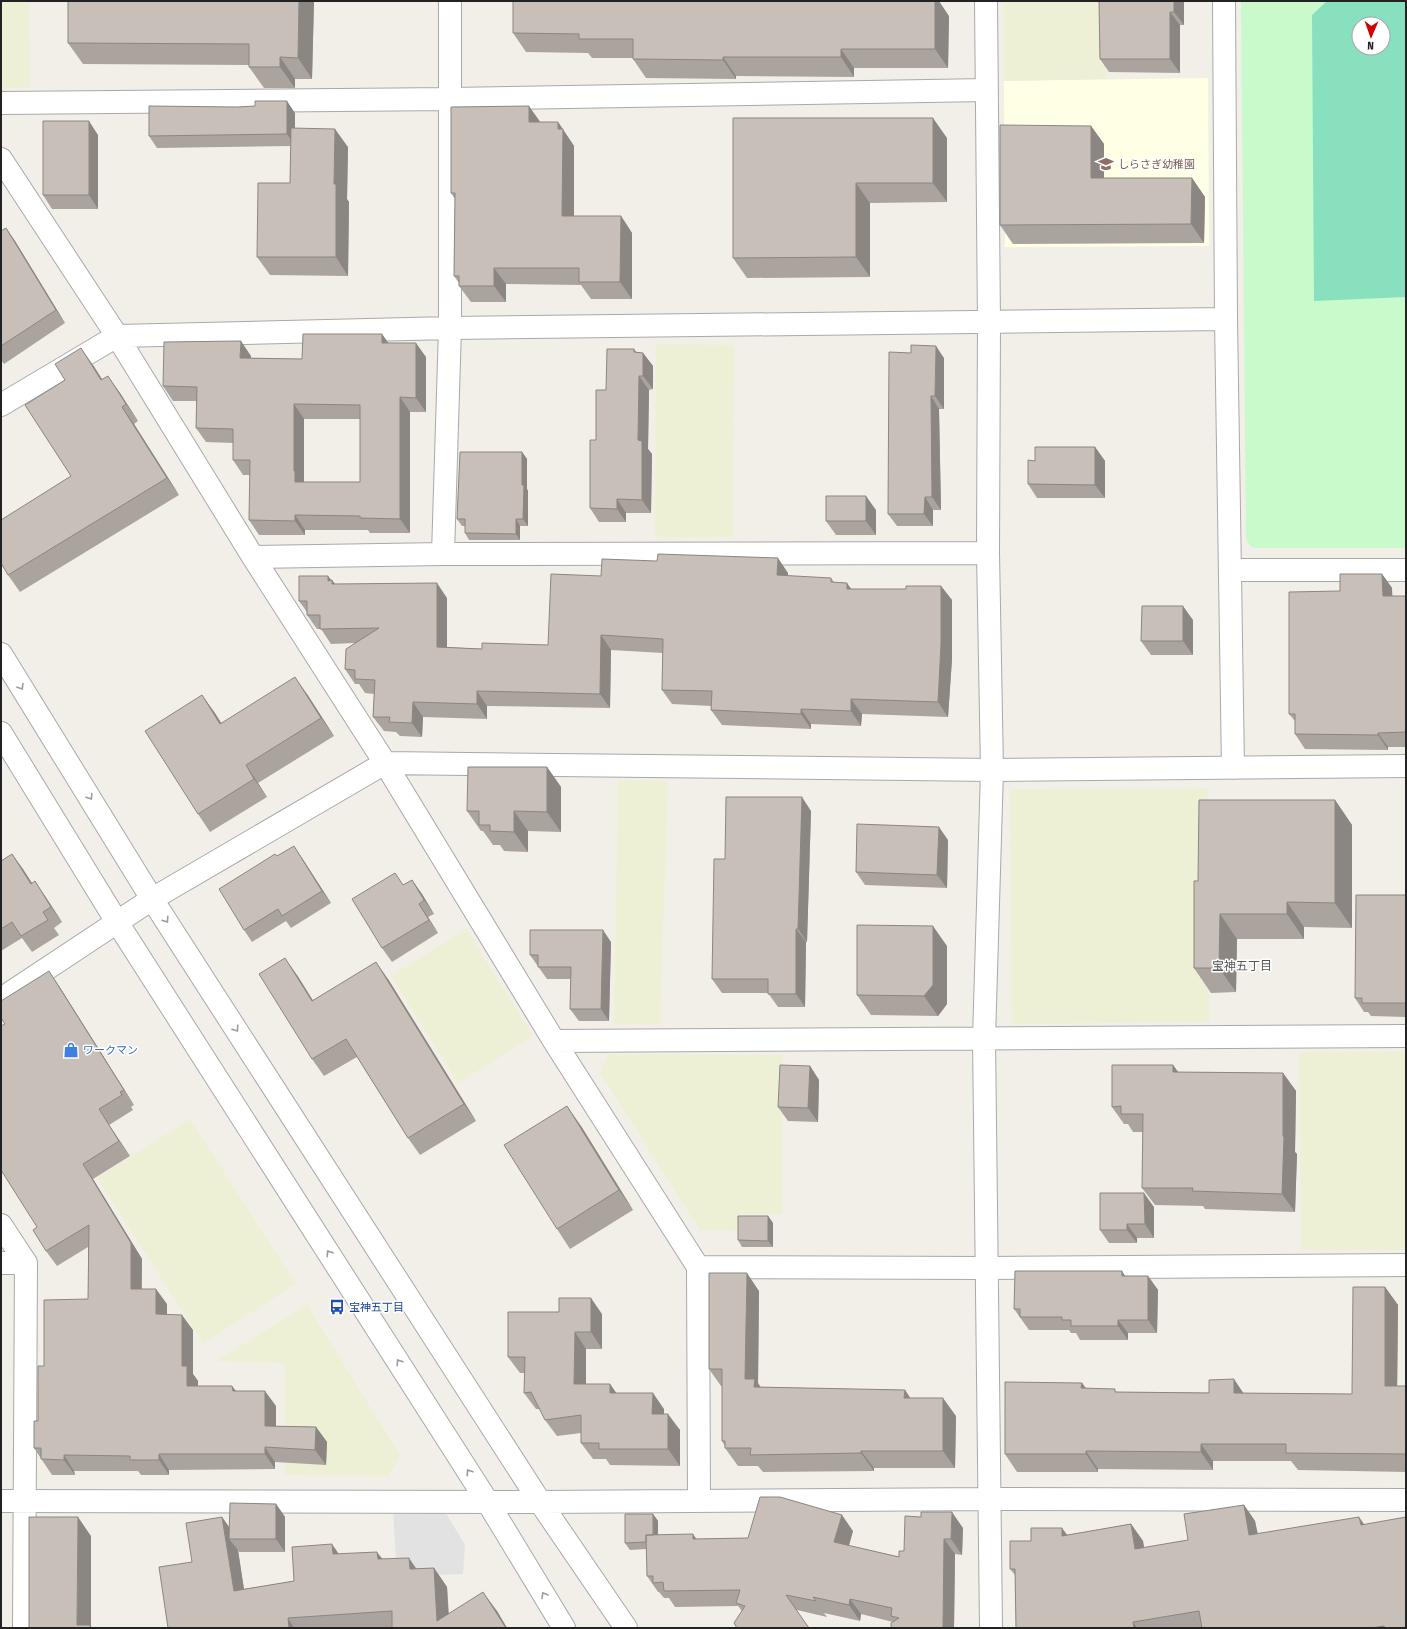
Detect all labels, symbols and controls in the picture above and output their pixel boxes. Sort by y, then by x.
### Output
north arrow [1351,16,1391,56]
text: N [1367,39,1374,52]
school or university icon: しらさぎ幼稚園 [1097,155,1115,173]
place label: しらさぎ幼稚園 [1118,158,1195,171]
one-way arrow [17,683,24,690]
one-way arrow [85,793,92,800]
one-way arrow [161,916,168,923]
district label: 宝神五丁目 [1212,959,1272,973]
one-way arrow [231,1025,239,1032]
shop icon: ワークマン [62,1041,80,1059]
place label: ワークマン [83,1044,138,1057]
one-way arrow [326,1250,333,1257]
bus stop icon: 宝神五丁目 [328,1298,346,1316]
place label: 宝神五丁目 [349,1301,404,1314]
one-way arrow [396,1359,404,1366]
one-way arrow [466,1469,474,1476]
one-way arrow [541,1592,549,1599]

